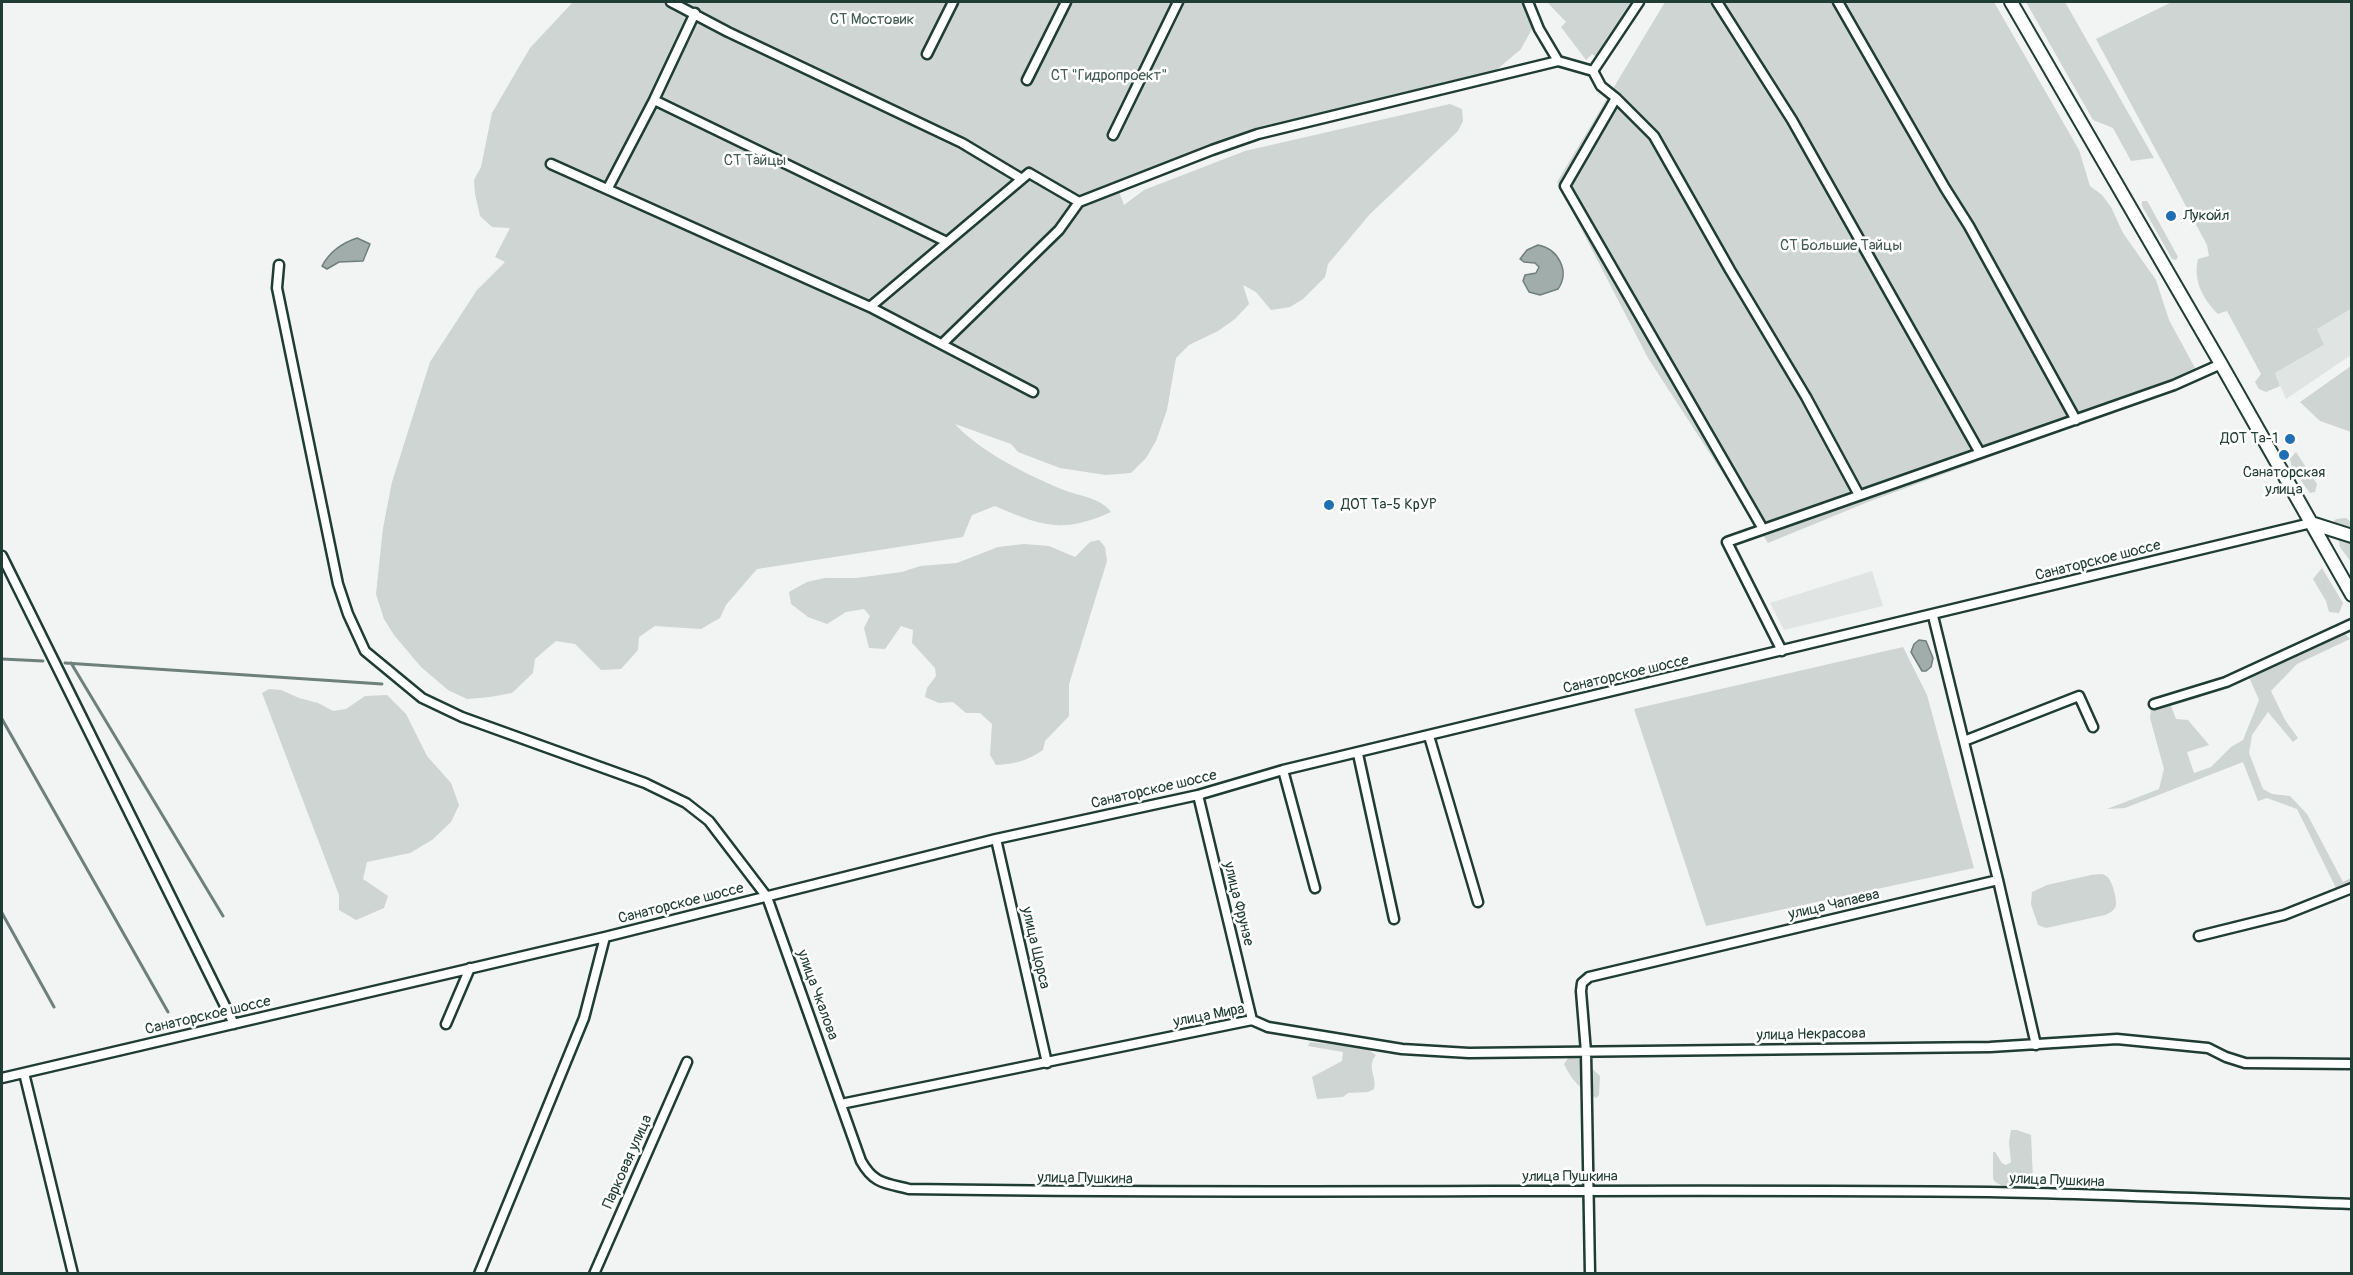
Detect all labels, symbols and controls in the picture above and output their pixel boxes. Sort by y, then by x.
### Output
park label: СТ Мостовик [830,11,914,29]
park label: СТ "Гидропроект" [1051,67,1167,85]
park label: СТ Тайцы [724,152,786,170]
place label: Лукойл [2183,207,2229,225]
marker: Лукойл [2164,209,2178,223]
park label: СТ Большие Тайцы [1780,237,1902,255]
place label: ДОТ Та-1 [2220,430,2278,448]
marker: ДОТ Та-1 [2283,432,2297,446]
marker: Санаторская улица [2277,448,2291,462]
place label: Санаторская улица [2243,464,2325,499]
place label: ДОТ Та-5 КрУР [1341,496,1436,514]
marker: ДОТ Та-5 КрУР [1322,498,1336,512]
street label: Санаторское шоссе [2033,537,2163,585]
street label: Санаторское шоссе [1561,652,1691,698]
street label: Санаторское шоссе [1089,767,1219,813]
street label: улица Фрунзе [1219,860,1257,948]
street label: Санаторское шоссе [616,880,746,928]
street label: улица Чапаева [1787,886,1881,924]
street label: улица Щорса [1017,905,1053,991]
street label: улица Чкалова [792,947,842,1043]
street label: Санаторское шоссе [143,993,273,1039]
street label: улица Мира [1172,1000,1246,1032]
street label: улица Некрасова [1756,1025,1866,1045]
street label: Парковая улица [599,1112,657,1212]
street label: улица Пушкина [1522,1168,1618,1186]
street label: улица Пушкина [1037,1169,1133,1189]
street label: улица Пушкина [2009,1170,2105,1192]

